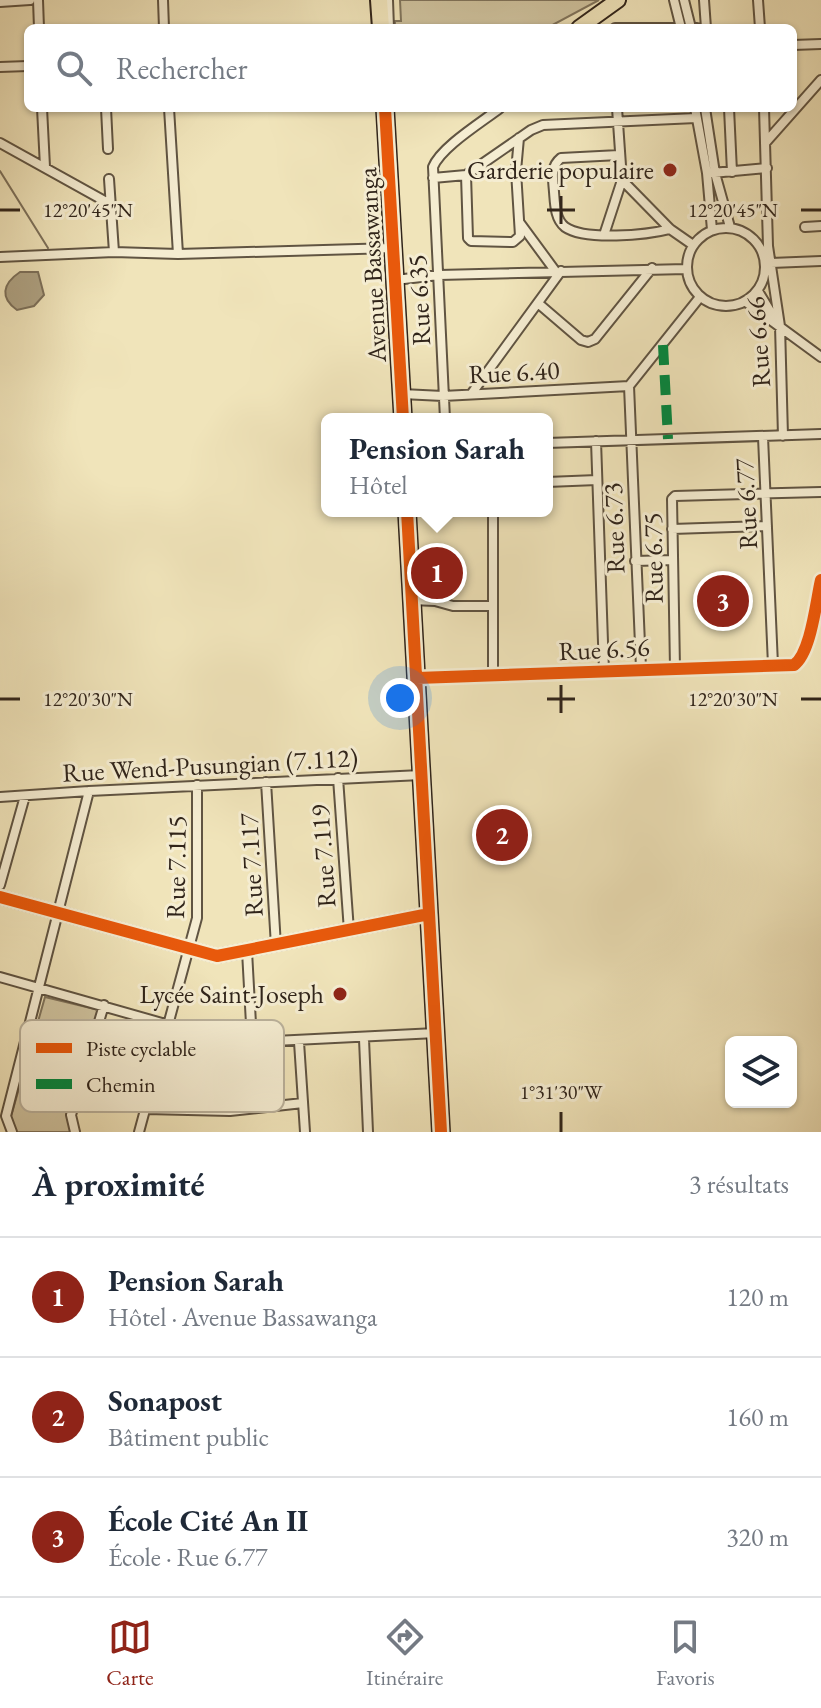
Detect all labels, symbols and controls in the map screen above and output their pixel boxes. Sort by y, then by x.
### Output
search box [24,24,797,112]
icon: search [52,46,96,90]
text: Rechercher [116,49,248,88]
place label: Garderie populaire [467,153,654,187]
marker: Garderie populaire [661,161,679,179]
street label: Avenue Bassawanga [350,166,394,364]
text: 12°20'45"N [43,197,133,223]
text: 12°20'45"N [688,197,778,223]
street label: Rue 6.35 [400,254,438,346]
street label: Rue 6.66 [738,295,778,389]
street label: Rue 6.40 [468,353,560,391]
popup [321,413,553,517]
text: Pension Sarah [349,429,525,468]
street label: Rue 6.77 [727,457,765,550]
text: Hôtel [349,468,408,502]
street label: Rue 6.73 [595,482,633,574]
street label: Rue 6.75 [635,512,671,604]
pin: 1 [411,543,463,603]
pin: 3 [697,571,749,631]
street label: Rue 6.56 [558,630,650,668]
your location [380,678,420,718]
text: 12°20'30"N [43,686,133,712]
text: 12°20'30"N [688,686,778,712]
street label: Rue Wend-Pusungian (7.112) [61,740,359,790]
street label: Rue 7.119 [302,803,344,909]
pin: 2 [476,805,528,865]
street label: Rue 7.117 [231,812,271,918]
street label: Rue 7.115 [158,815,194,919]
place label: Lycée Saint-Joseph [140,977,324,1011]
marker: Lycée Saint-Joseph [331,985,349,1003]
legend [20,1020,284,1112]
text: Piste cyclable [86,1034,196,1063]
map controls [725,1036,797,1108]
button: layers [725,1036,797,1108]
text: Chemin [86,1070,156,1099]
text: 1°31'30"W [520,1079,603,1105]
text: À proximité [32,1162,205,1206]
text: 3 résultats [689,1167,789,1201]
text: Pension Sarah [108,1261,284,1300]
text: 1 [51,1280,65,1314]
text: 120 m [726,1280,789,1314]
text: Hôtel · Avenue Bassawanga [108,1300,377,1334]
text: Sonapost [108,1381,222,1420]
text: 2 [51,1400,65,1434]
text: 160 m [726,1400,789,1434]
text: Bâtiment public [108,1420,269,1454]
text: École Cité An II [108,1501,308,1540]
text: 3 [51,1520,65,1554]
text: 320 m [726,1520,789,1554]
text: École · Rue 6.77 [108,1540,268,1574]
tab: Carte [106,1615,153,1692]
tab: Itinéraire [366,1615,443,1692]
tab: Favoris [656,1615,715,1692]

